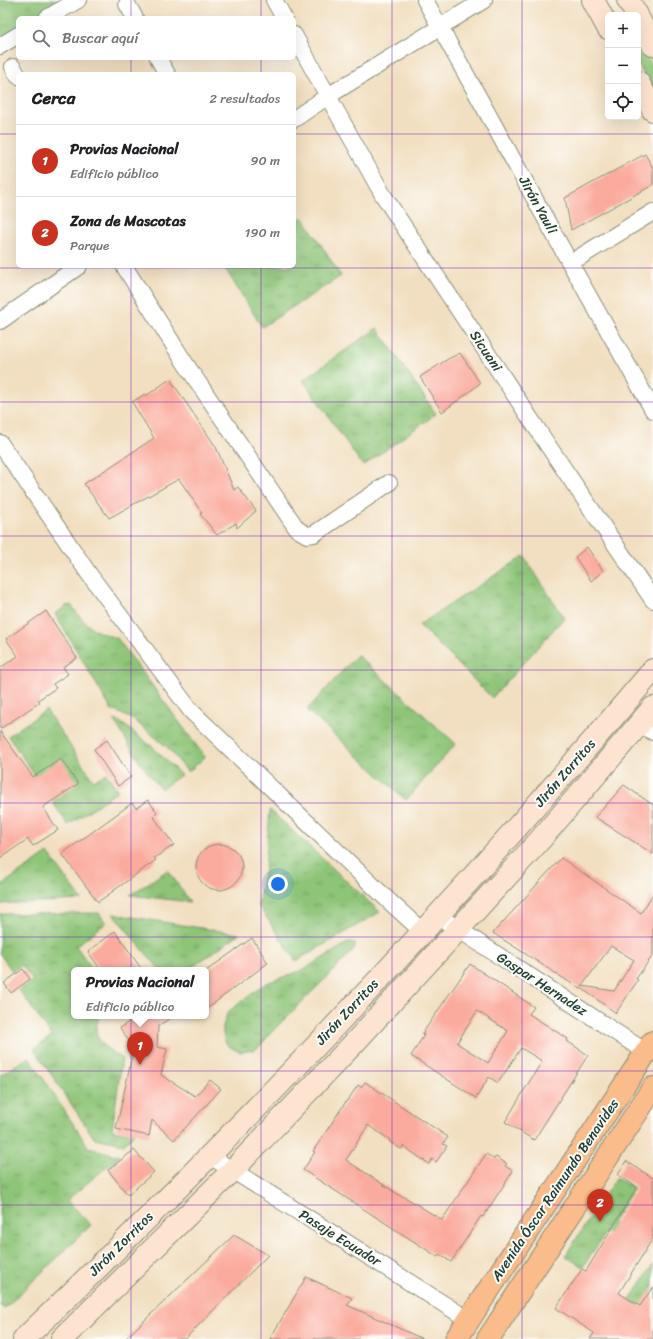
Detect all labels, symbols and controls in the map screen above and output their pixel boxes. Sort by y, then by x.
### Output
map controls [605,12,641,120]
button: + [605,12,641,48]
search box [16,16,296,60]
text: Buscar aquí [62,25,139,51]
icon: search [30,27,52,49]
button: − [605,48,641,84]
text: Cerca [32,83,75,113]
button: locate [605,84,641,120]
text: 2 resultados [209,87,280,110]
text: Provias Nacional [70,136,178,162]
text: 1 [42,149,48,172]
text: 90 m [250,149,280,172]
text: Edificio público [70,162,159,185]
street label: Jirón Yauli [511,170,565,240]
text: Zona de Mascotas [70,208,186,234]
text: 2 [41,221,49,244]
text: 190 m [245,221,280,244]
text: Parque [70,234,109,257]
street label: Sicuani [463,325,510,378]
street label: Jirón Zorritos [527,733,602,814]
your location [268,874,288,894]
street label: Gaspar Hernadez [491,945,593,1023]
popup [71,967,209,1019]
text: Provias Nacional [86,969,194,995]
street label: Jirón Zorritos [309,973,385,1052]
text: Edificio público [86,995,174,1018]
pin: 1 [127,1032,153,1065]
street label: Avenida Óscar Raimundo Benavides [484,1093,626,1287]
pin: 2 [587,1189,613,1222]
street label: Pasaje Ecuador [294,1203,387,1274]
street label: Jirón Zorritos [82,1205,160,1283]

